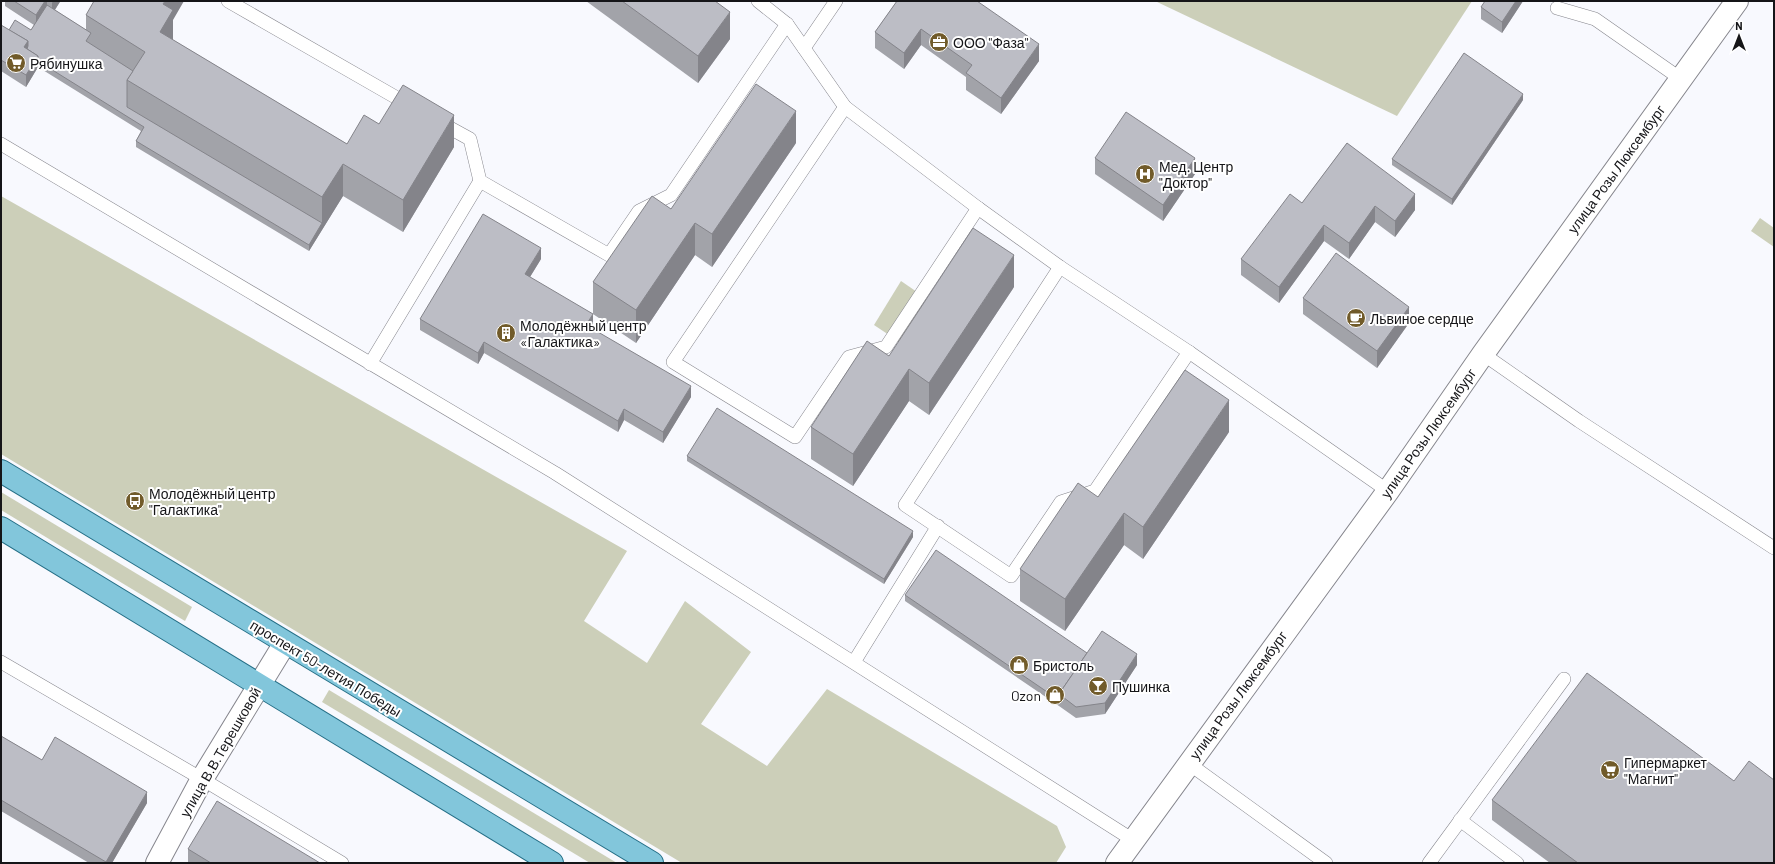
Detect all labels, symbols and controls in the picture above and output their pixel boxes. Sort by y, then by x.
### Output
north arrow [1719,16,1759,56]
text: N [1735,19,1743,32]
office icon: ООО "Фаза" [928,31,950,53]
place label: ООО "Фаза" [953,34,1029,51]
supermarket icon: Рябинушка [5,52,27,74]
place label: Рябинушка [30,55,103,72]
street label: улица Розы Люксембург [1564,101,1668,237]
place label: Мед. Центр "Доктор" [1159,158,1233,191]
hospital icon: Мед. Центр "Доктор" [1134,163,1156,185]
cafe icon: Львиное сердце [1345,307,1367,329]
place label: Львиное сердце [1370,310,1474,327]
place label: Молодёжный центр «Галактика» [520,317,647,350]
building icon: Молодёжный центр «Галактика» [495,322,517,344]
street label: улица Розы Люксембург [1377,365,1479,501]
place label: Молодёжный центр "Галактика" [149,485,276,518]
bus stop icon: Молодёжный центр "Галактика" [124,490,146,512]
street label: проспект 50-летия Победы [247,616,405,720]
street label: улица Розы Люксембург [1186,627,1290,763]
shop icon: Бристоль [1008,654,1030,676]
place label: Бристоль [1033,657,1094,674]
bar icon: Пушинка [1087,675,1109,697]
place label: Пушинка [1112,678,1170,695]
street label: улица В.В.Терешковой [176,684,264,820]
shop icon: Ozon [1044,684,1066,706]
place label: Ozon [1011,687,1041,704]
place label: Гипермаркет "Магнит" [1624,754,1708,787]
supermarket icon: Гипермаркет "Магнит" [1599,759,1621,781]

